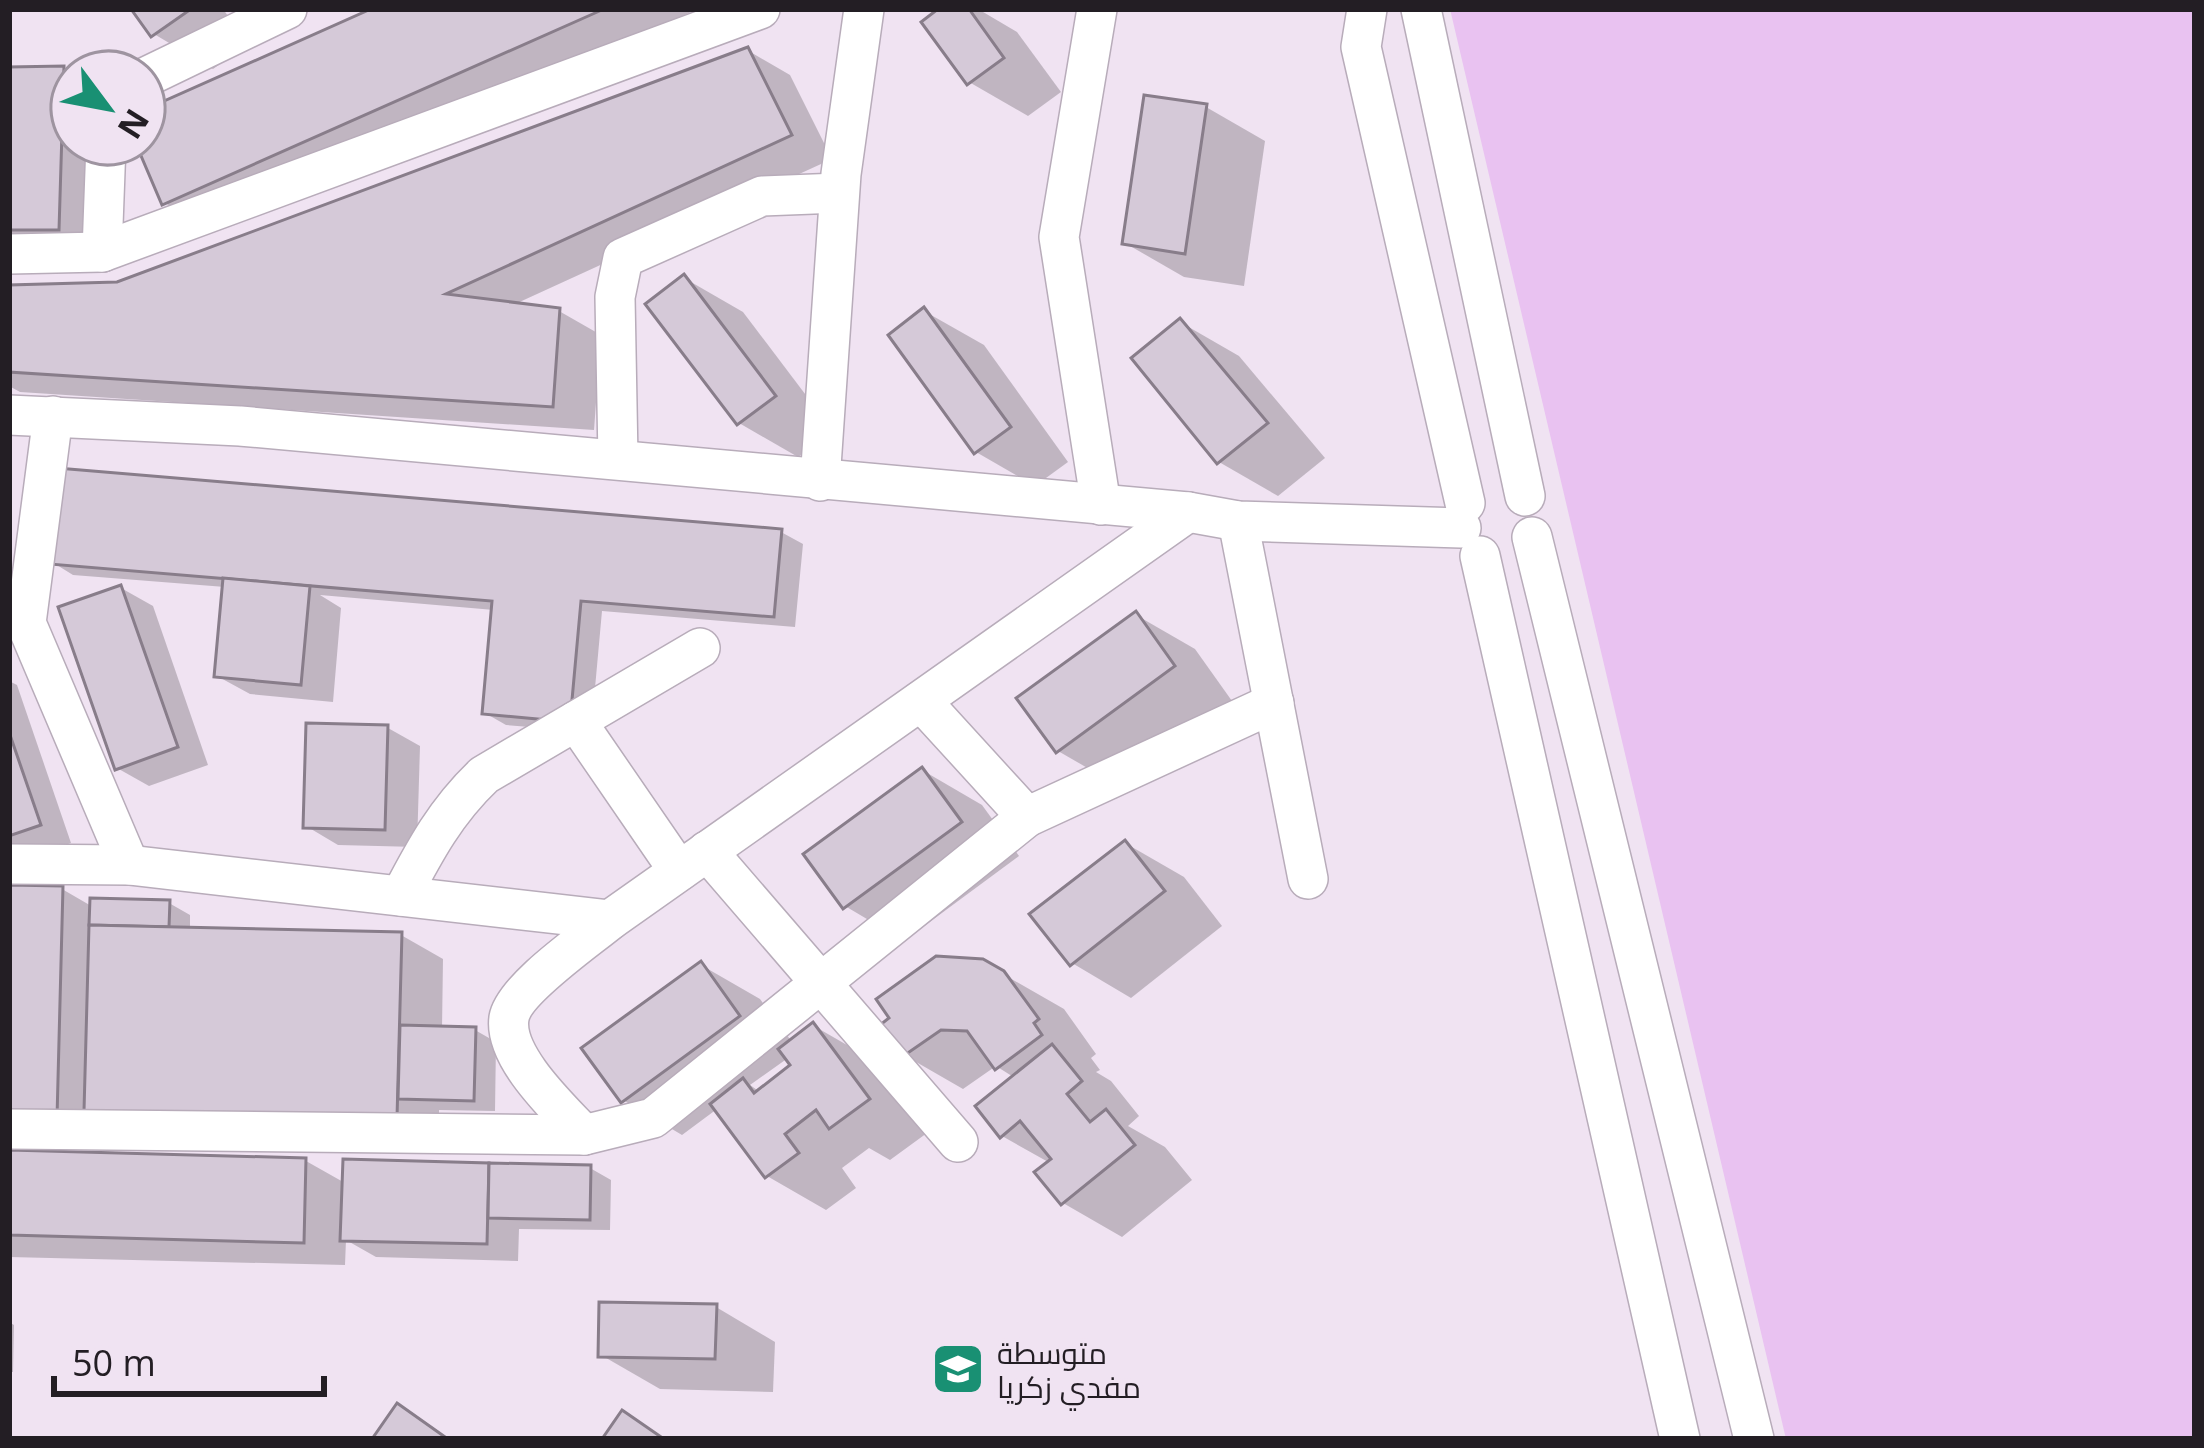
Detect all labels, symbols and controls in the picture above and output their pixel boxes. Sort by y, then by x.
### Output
north arrow [48,48,168,168]
text: N [108,101,160,147]
scale bar [54,1322,324,1396]
place label: متوسطة مفدي زكريا [997,1332,1141,1411]
text: 50 m [72,1338,156,1387]
school or university icon: متوسطة مفدي زكريا [930,1341,986,1397]

